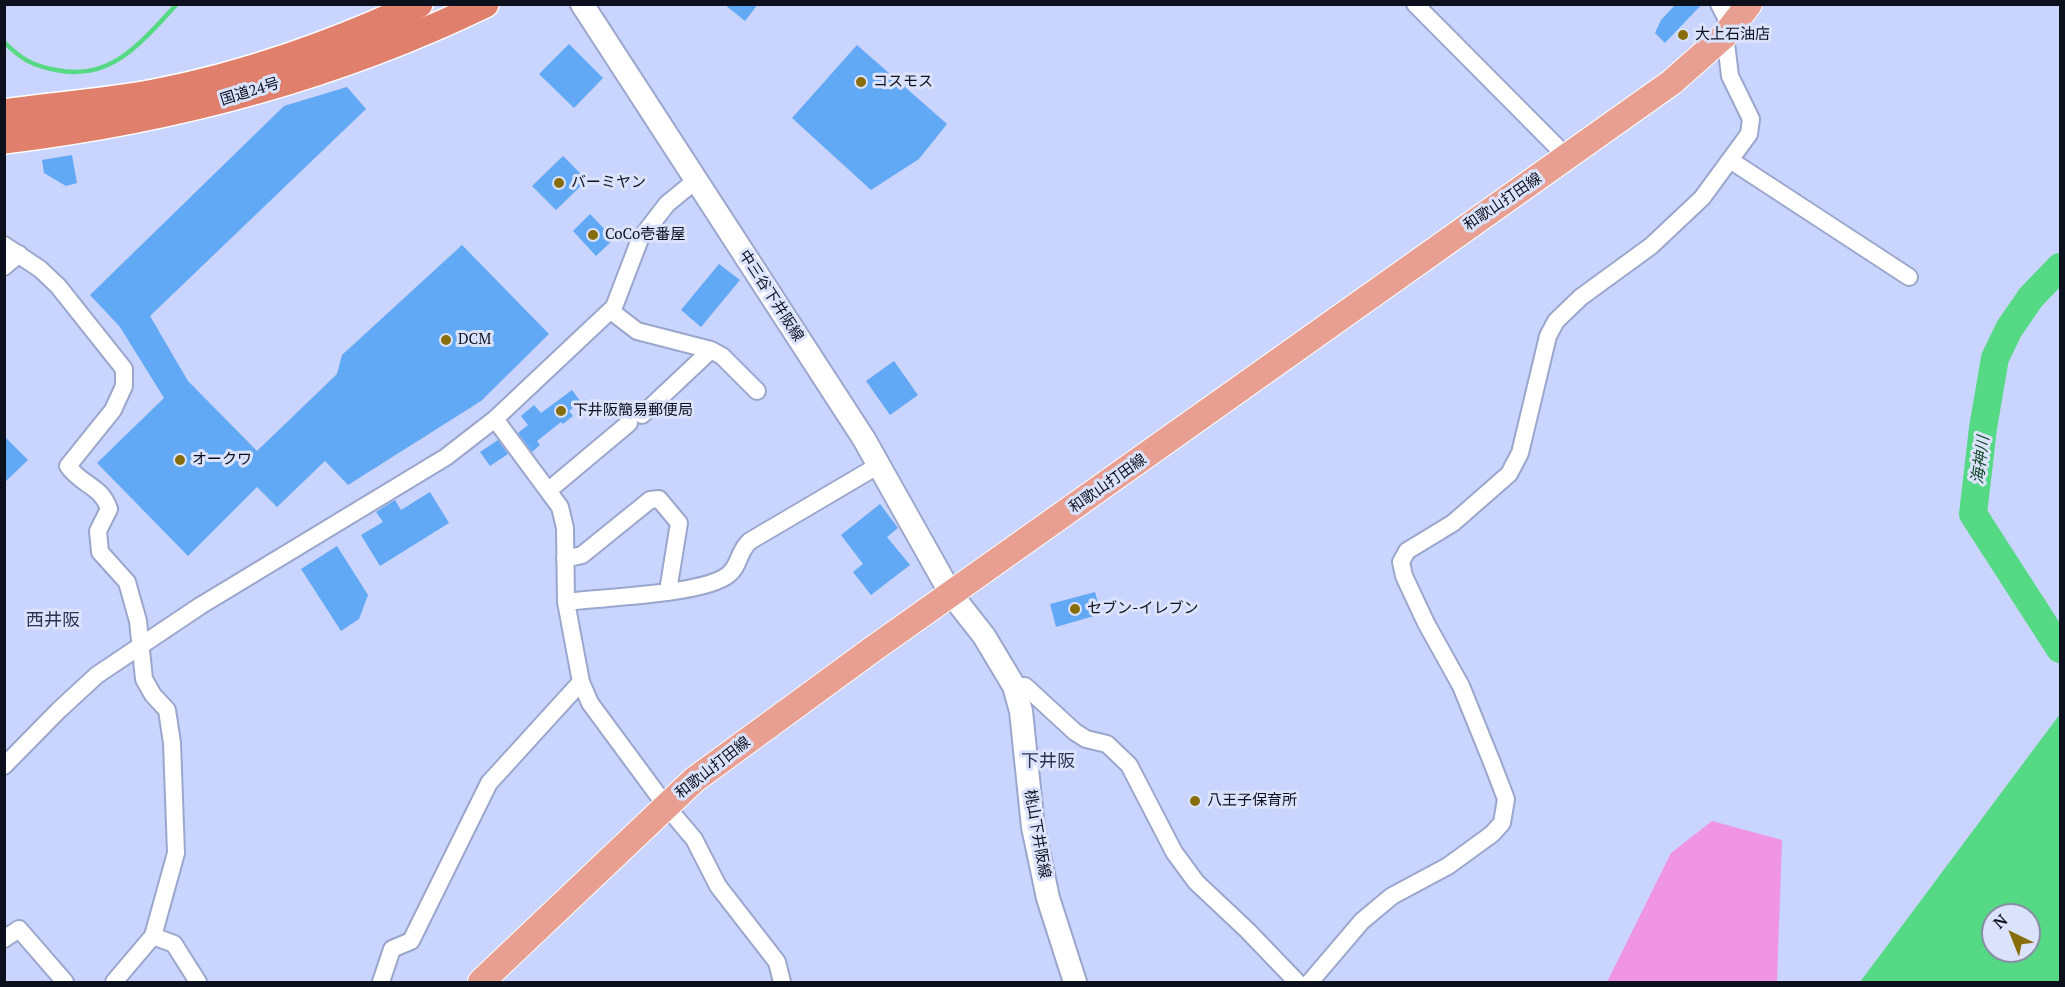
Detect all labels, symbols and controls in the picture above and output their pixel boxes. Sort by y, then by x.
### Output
place label: 大上石油店 [1695,26,1770,44]
marker: 大上石油店 [1676,28,1690,42]
place label: コスモス [873,73,933,91]
street label: 国道24号 [218,74,282,110]
marker: コスモス [854,75,868,89]
street label: 和歌山打田線 [1461,169,1545,235]
place label: バーミヤン [571,174,646,192]
marker: バーミヤン [552,176,566,190]
place label: CoCo壱番屋 [605,226,685,244]
marker: CoCo壱番屋 [586,228,600,242]
street label: 中三谷下井阪線 [735,247,807,345]
place label: DCM [458,331,491,349]
marker: DCM [439,333,453,347]
place label: 下井阪簡易郵便局 [573,402,693,420]
marker: 下井阪簡易郵便局 [554,404,568,418]
water label: 海神川 [1968,435,1994,485]
place label: オークワ [192,451,252,469]
street label: 和歌山打田線 [1066,451,1150,517]
marker: オークワ [173,453,187,467]
place label: セブン-イレブン [1087,600,1198,618]
marker: セブン-イレブン [1068,602,1082,616]
district label: 西井阪 [26,610,80,632]
street label: 和歌山打田線 [672,733,754,803]
district label: 下井阪 [1021,751,1075,773]
street label: 桃山下井阪線 [1020,788,1054,880]
place label: 八王子保育所 [1207,792,1297,810]
marker: 八王子保育所 [1188,794,1202,808]
north arrow [1981,903,2041,963]
text: N [1988,909,2012,933]

